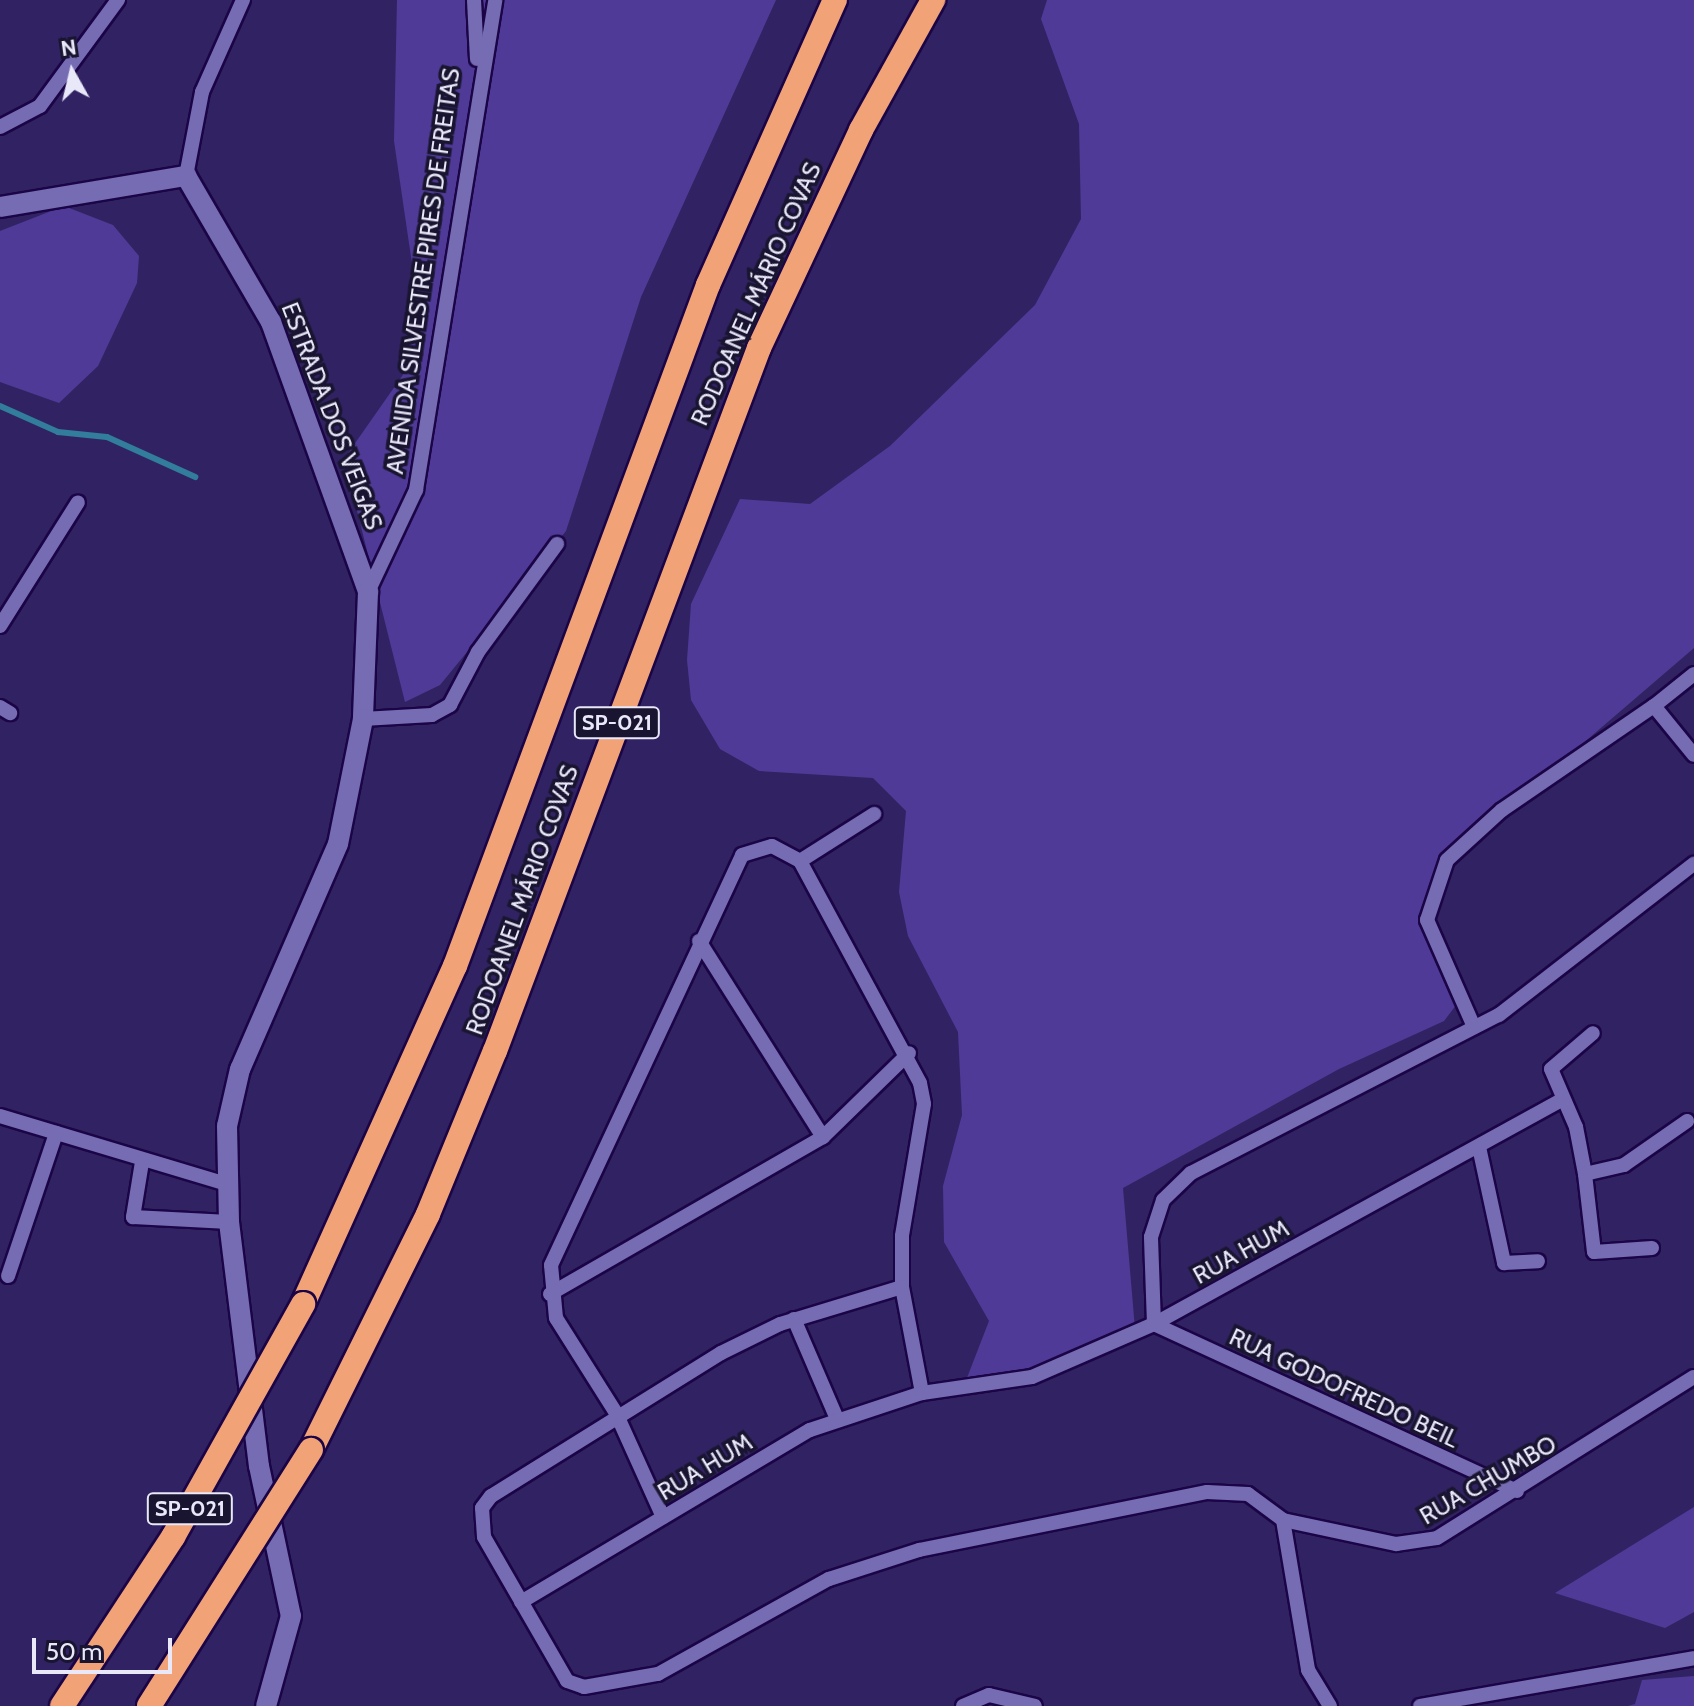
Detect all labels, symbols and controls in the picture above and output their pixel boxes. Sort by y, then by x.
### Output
north arrow [32,32,112,112]
text: N [59,33,78,62]
street label: AVENIDA SILVESTRE PIRES DE FREITAS [380,66,466,476]
street label: RODOANEL MÁRIO COVAS [685,158,827,430]
street label: ESTRADA DOS VEIGAS [275,298,389,534]
road number: SP-021 [573,705,661,741]
street label: RODOANEL MÁRIO COVAS [460,761,584,1039]
street label: RUA HUM [1188,1214,1294,1290]
street label: RUA GODOFREDO BEIL [1225,1322,1463,1454]
street label: RUA HUM [652,1428,758,1506]
street label: RUA CHUMBO [1415,1429,1561,1531]
road number: SP-021 [146,1491,234,1527]
scale bar [36,1622,176,1672]
text: 50 m [46,1637,102,1666]

